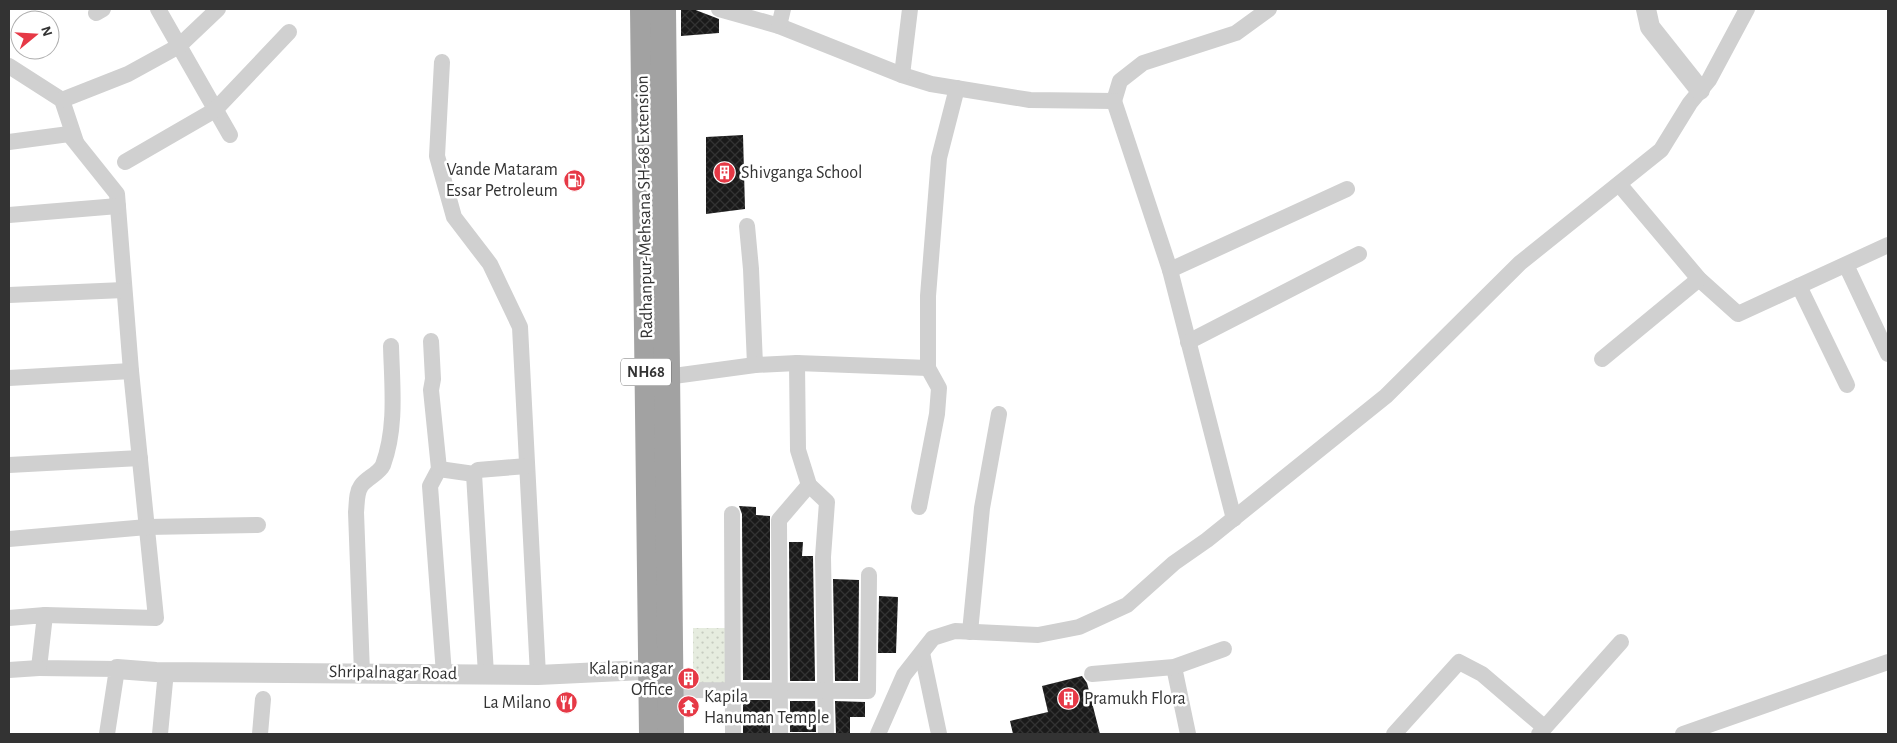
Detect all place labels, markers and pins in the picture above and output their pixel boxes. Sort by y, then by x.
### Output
place label: Vande Mataram Essar Petroleum [446,161,558,200]
building icon: Shivganga School [713,161,737,185]
place label: Shivganga School [741,164,863,182]
fuel station icon: Vande Mataram Essar Petroleum [562,168,586,192]
place label: Kalapinagar Office [589,660,673,699]
building icon: Kalapinagar Office [677,667,701,691]
building icon: Pramukh Flora [1056,687,1080,711]
place label: Kapila Hanuman Temple [704,688,829,727]
place label: Pramukh Flora [1084,690,1186,708]
restaurant icon: La Milano [555,691,579,715]
place label: La Milano [483,694,551,712]
temple icon: Kapila Hanuman Temple [676,695,700,719]

